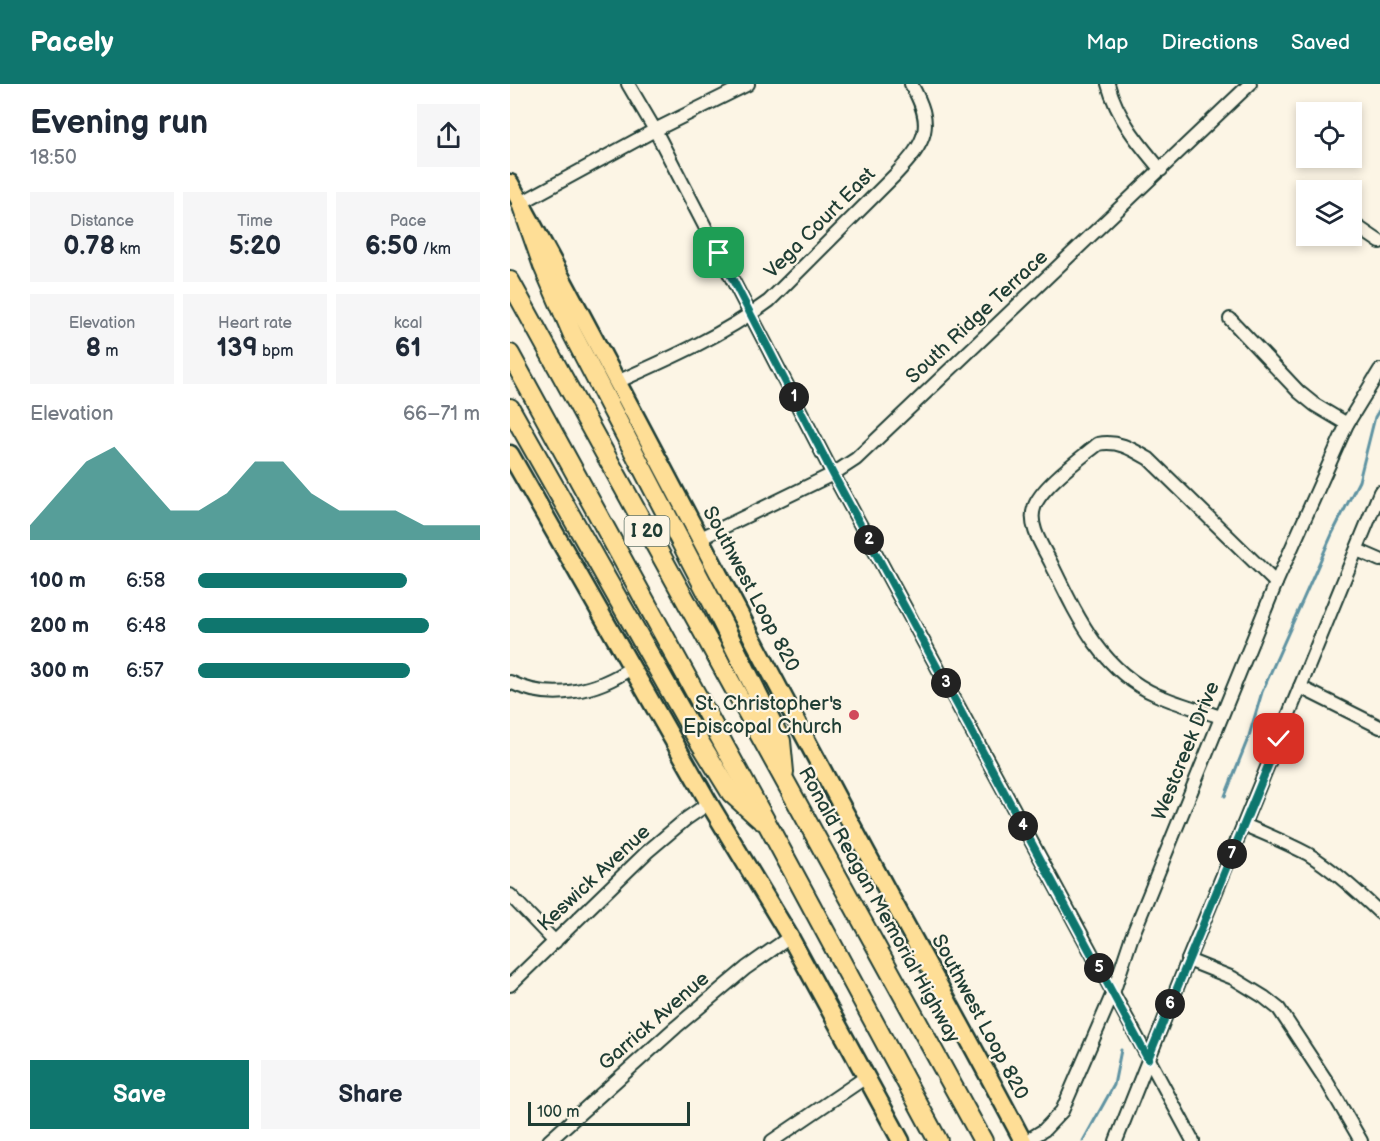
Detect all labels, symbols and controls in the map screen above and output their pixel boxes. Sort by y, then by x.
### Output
text: Pacely [30,26,114,59]
text: Map [1086,30,1129,55]
text: Directions [1162,30,1258,55]
text: Saved [1291,30,1350,55]
map controls [1296,102,1362,246]
button: locate [1296,102,1362,168]
text: Evening run [30,103,208,143]
button: share [417,104,480,167]
text: 18:50 [30,146,77,170]
street label: Vega Court East [760,163,880,283]
button: layers [1296,180,1362,246]
text: Distance [70,212,134,231]
text: Time [237,212,273,231]
text: Pace [390,212,426,231]
pin [693,227,744,278]
text: 0.78 [63,231,115,262]
text: 5:20 [229,231,281,262]
text: 6:50 [365,231,418,262]
icon: arrive [702,236,735,269]
text: km [115,240,141,259]
text: /km [418,240,451,259]
street label: South Ridge Terrace [901,245,1053,389]
text: Elevation [69,314,135,333]
text: Heart rate [218,314,292,333]
text: kcal [394,314,422,333]
text: 8 [85,333,101,364]
text: 139 [216,333,258,364]
text: 61 [395,333,421,364]
text: m [101,342,119,361]
text: bpm [258,342,294,361]
pin: 1 [779,382,809,412]
text: 1 [791,387,797,406]
text: Elevation [30,402,113,426]
text: 66–71 m [403,402,480,426]
street label: Southwest Loop 820 [697,502,805,676]
road number: I 20 [624,516,670,546]
pin: 2 [854,525,884,555]
text: 2 [864,530,874,549]
text: 100 m [30,569,86,593]
text: 6:58 [126,569,165,593]
text: 200 m [30,614,89,638]
text: 6:48 [126,614,166,638]
text: 300 m [30,659,89,683]
text: 6:57 [126,659,164,683]
pin: 3 [931,668,961,698]
text: 3 [941,673,951,692]
street label: Westcreek Drive [1147,678,1225,824]
place label: St. Christopher's Episcopal Church [683,692,842,739]
marker: St. Christopher's Episcopal Church [847,708,861,722]
pin [1253,713,1304,764]
icon: check [1262,722,1295,755]
street label: Ronald Reagan Memorial Highway [793,763,965,1047]
pin: 4 [1008,811,1038,841]
text: 4 [1018,816,1028,835]
street label: Keswick Avenue [533,820,655,936]
pin: 7 [1217,839,1247,869]
text: 7 [1228,844,1236,863]
street label: Southwest Loop 820 [926,930,1034,1104]
pin: 5 [1084,953,1114,983]
text: 5 [1094,958,1104,977]
street label: Garrick Avenue [594,966,714,1075]
pin: 6 [1155,989,1185,1019]
text: 6 [1165,994,1175,1013]
button: Save [30,1060,249,1129]
button: Share [261,1060,480,1129]
scale bar [528,1099,690,1126]
text: 100 m [537,1103,580,1122]

